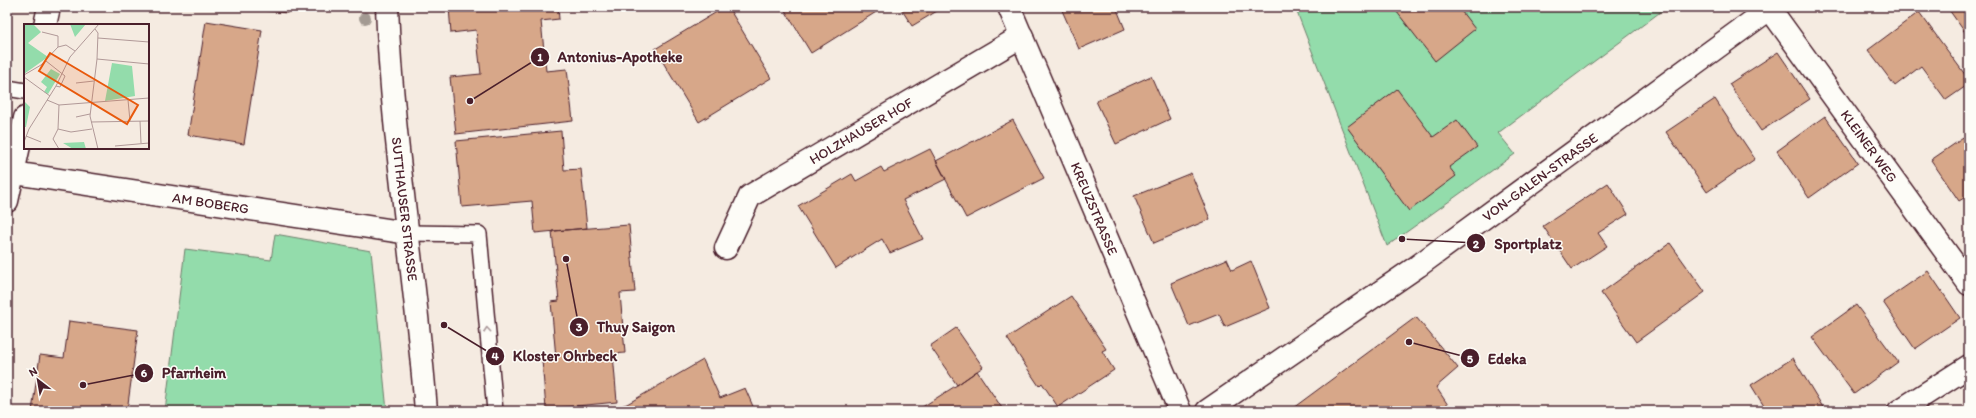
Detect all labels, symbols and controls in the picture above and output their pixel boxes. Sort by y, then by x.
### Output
inset map [24,24,149,149]
callout: Antonius-Apotheke [530,43,691,70]
text: Antonius-Apotheke [556,48,683,67]
text: 1 [537,50,543,64]
street label: HOLZHAUSER HOF [806,93,916,168]
street label: KLEINER WEG [1837,106,1901,186]
street label: VON-GALEN-STRASSE [1479,129,1601,225]
street label: SUTTHAUSER STRASSE [388,136,422,282]
street label: KREUZSTRASSE [1067,160,1122,258]
street label: AM BOBERG [171,189,250,217]
callout: Sportplatz [1466,230,1570,257]
text: Sportplatz [1494,235,1563,254]
text: 2 [1473,237,1480,251]
callout: Thuy Saigon [569,314,683,341]
text: Thuy Saigon [596,318,676,337]
text: 3 [576,320,583,334]
one-way arrow [483,327,492,333]
callout: Kloster Ohrbeck [485,342,625,369]
callout: Edeka [1460,345,1534,372]
text: Kloster Ohrbeck [513,347,617,365]
text: 4 [491,349,499,363]
text: Edeka [1488,350,1527,368]
text: 5 [1467,352,1474,366]
north arrow [18,360,58,400]
callout: Pfarrheim [134,360,235,387]
text: N [27,364,40,379]
text: Pfarrheim [162,364,227,382]
text: 6 [141,366,148,380]

